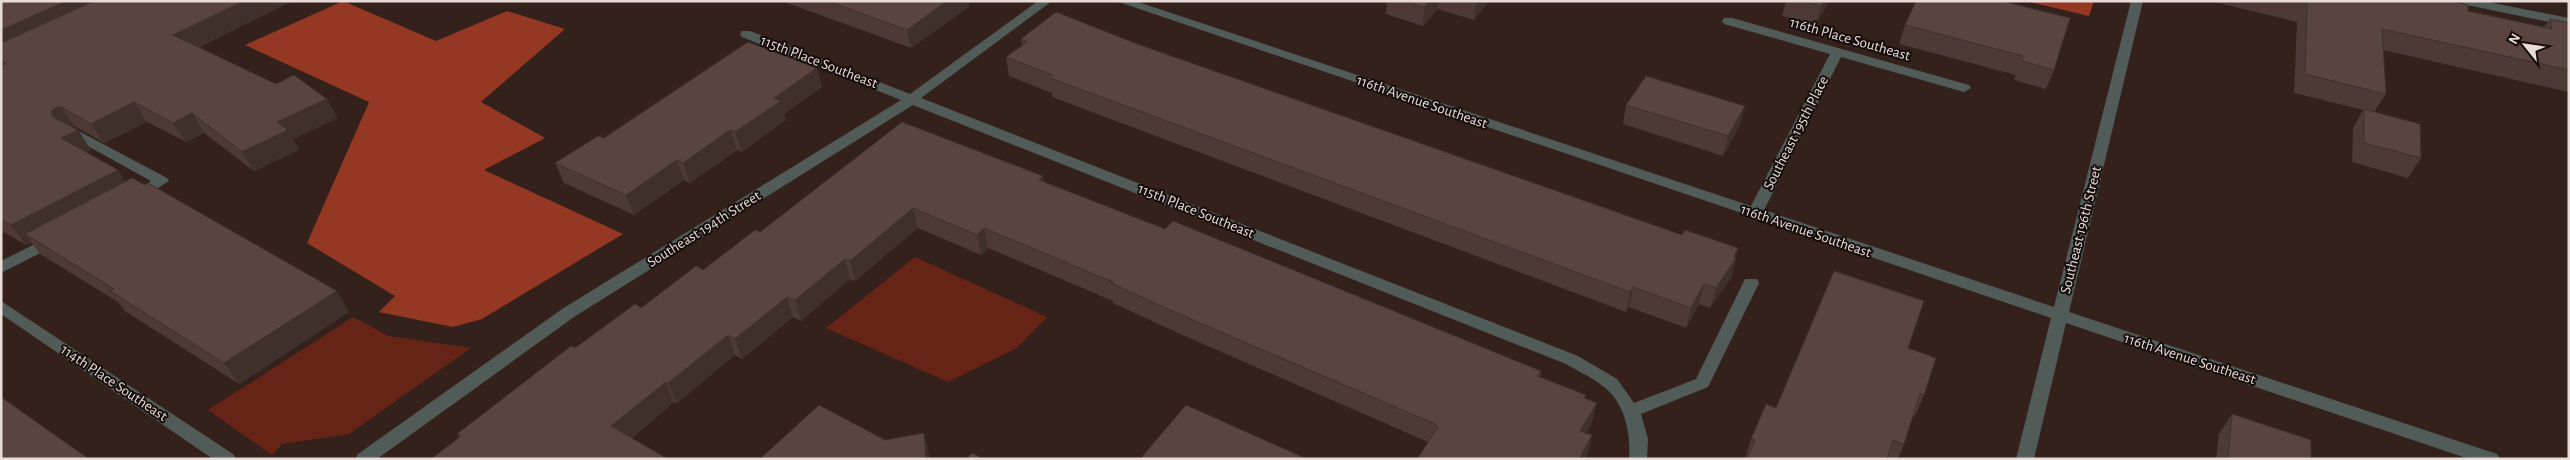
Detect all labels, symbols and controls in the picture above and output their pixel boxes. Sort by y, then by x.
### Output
street label: 116th Place Southeast [1788,15,1912,63]
north arrow [2500,20,2550,70]
text: N [2506,31,2523,47]
street label: 115th Place Southeast [759,33,880,91]
street label: 116th Avenue Southeast [1355,73,1489,131]
street label: Southeast 195th Place [1761,74,1831,192]
street label: Southeast 196th Street [2058,165,2104,295]
street label: 115th Place Southeast [1136,181,1256,241]
street label: Southeast 194th Street [645,188,764,270]
street label: 116th Avenue Southeast [1739,202,1873,260]
street label: 116th Avenue Southeast [2122,331,2258,387]
street label: 114th Place Southeast [58,342,170,424]

